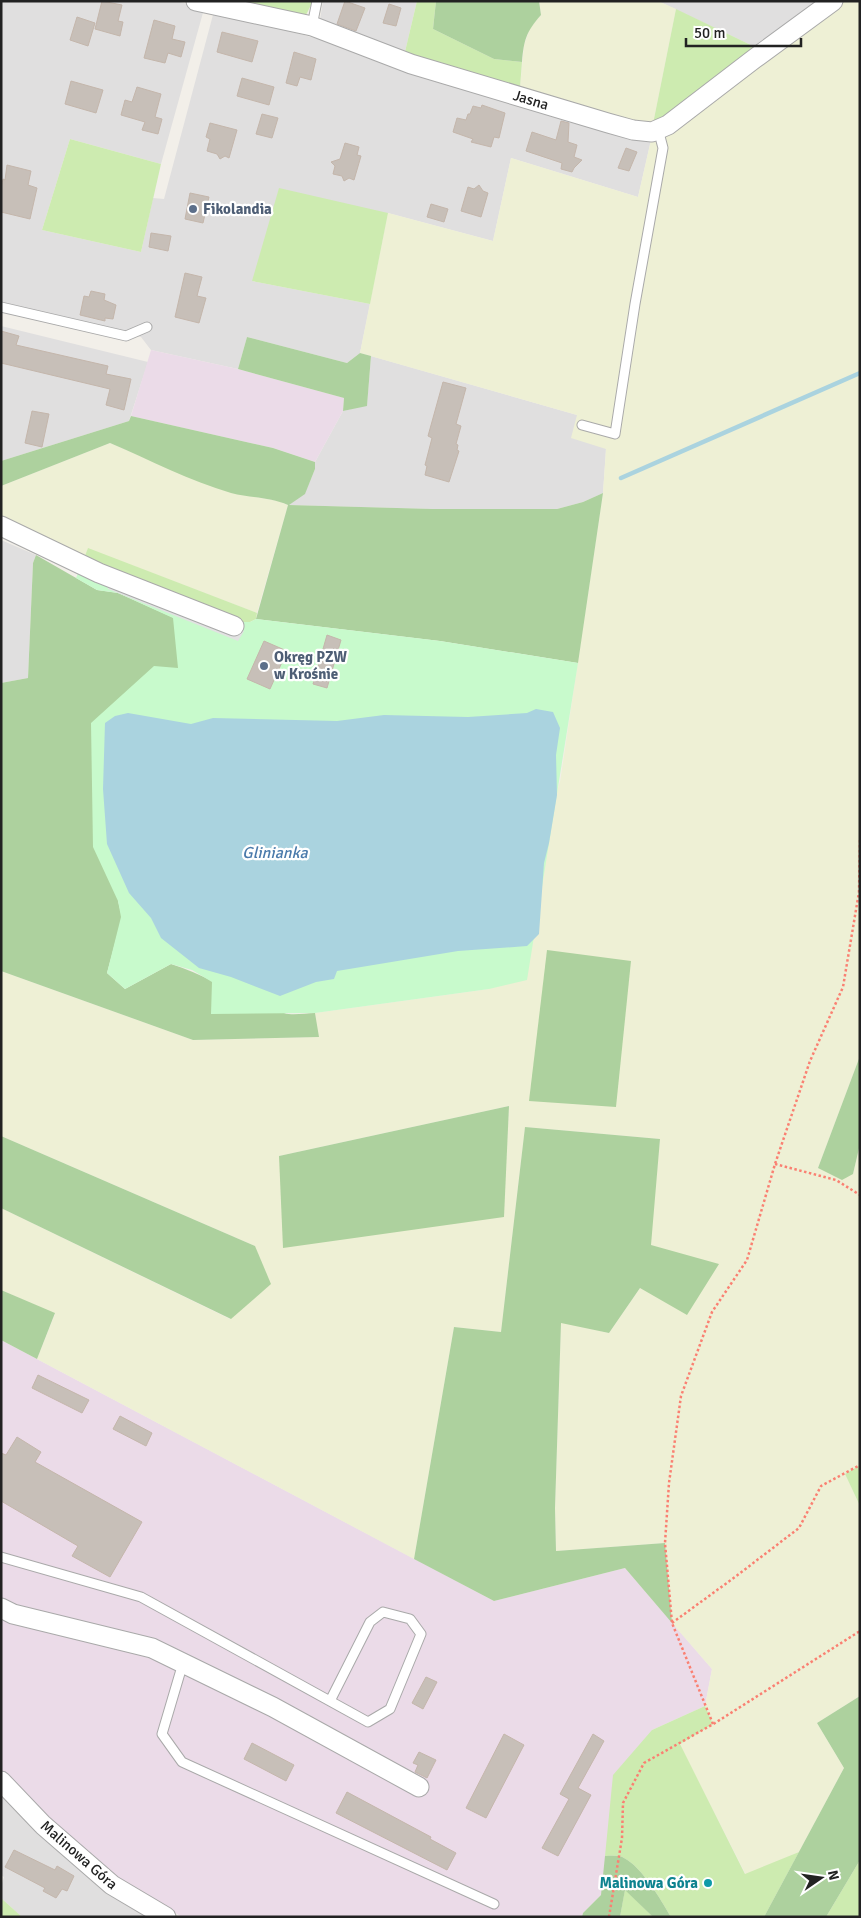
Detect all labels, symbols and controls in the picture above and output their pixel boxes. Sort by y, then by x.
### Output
scale bar [686,15,801,47]
text: 50 m [694,24,725,42]
street label: Jasna [511,86,551,114]
place label: Fikolandia [203,200,272,218]
marker: Fikolandia [187,203,199,215]
place label: Okręg PZW w Krośnie [274,648,348,683]
marker: Okręg PZW w Krośnie [258,660,270,672]
water label: Glinianka [242,843,309,863]
street label: Malinowa Góra [37,1817,121,1893]
north arrow [796,1853,846,1903]
text: N [824,1869,843,1882]
place label: Malinowa Góra [599,1874,698,1892]
marker: Malinowa Góra [702,1877,714,1889]

